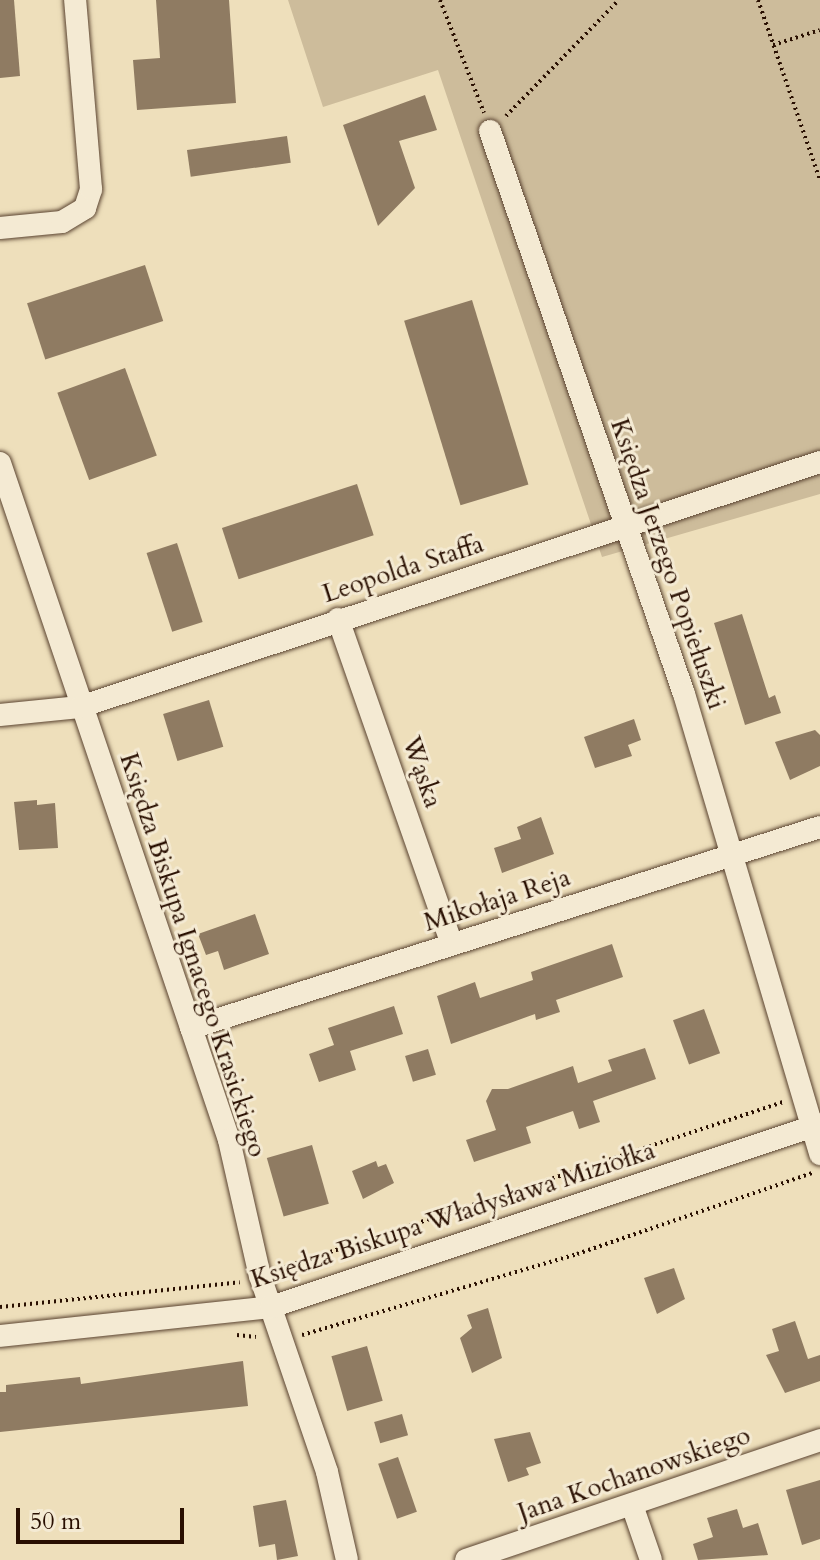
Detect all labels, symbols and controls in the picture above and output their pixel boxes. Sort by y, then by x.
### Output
street label: Księdza Jerzego Popiełuszki [604,415,732,713]
street label: Leopolda Staffa [319,528,487,610]
street label: Wąska [395,732,449,812]
street label: Księdza Biskupa Ignacego Krasickiego [113,749,273,1161]
street label: Mikołaja Reja [420,862,574,938]
street label: Księdza Biskupa Władysława Miziołka [247,1135,659,1295]
street label: Jana Kochanowskiego [514,1420,754,1528]
scale bar [20,1492,188,1542]
text: 50 m [30,1505,81,1538]

